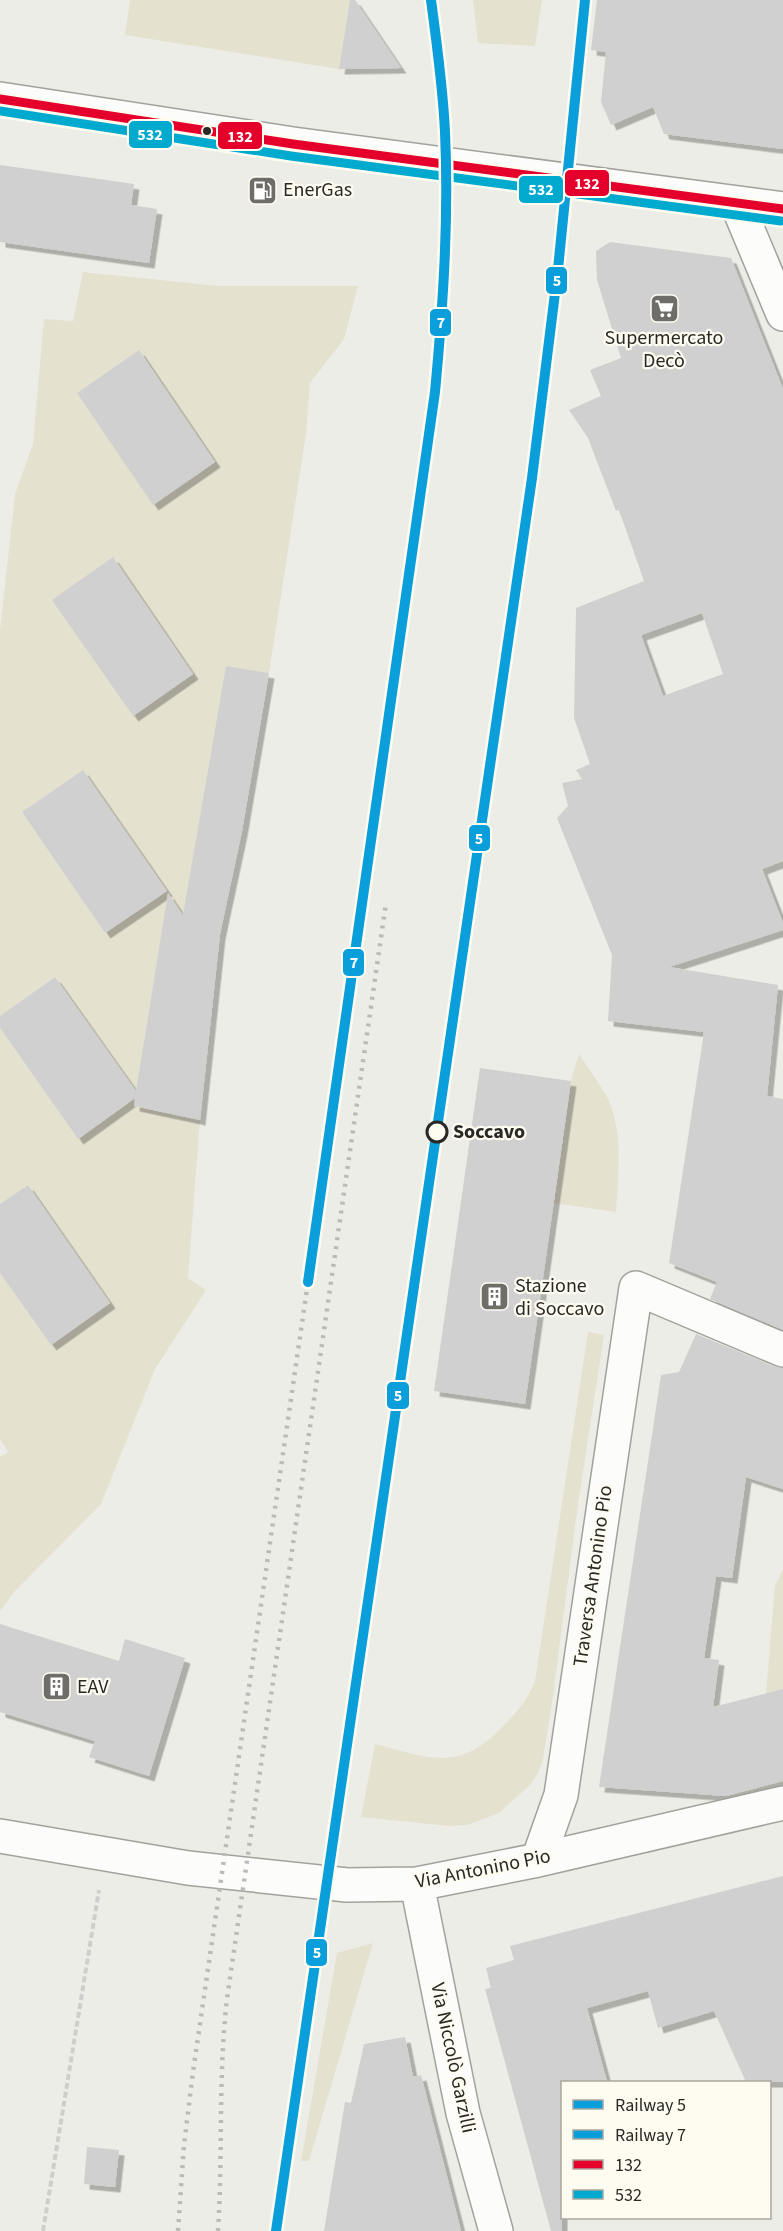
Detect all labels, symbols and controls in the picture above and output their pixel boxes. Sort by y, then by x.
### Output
line badge: 532 [128,120,173,149]
line badge: 132 [217,121,263,150]
text: 532 [137,124,163,146]
unlabelled marker [201,125,213,137]
text: 132 [227,126,253,148]
line badge: 132 [564,169,610,197]
text: 132 [574,173,600,195]
fuel station icon: EnerGas [246,174,278,206]
line badge: 532 [518,175,564,204]
place label: EnerGas [283,176,352,204]
text: 532 [528,179,554,201]
line badge: 5 [545,266,568,295]
text: 5 [553,270,561,292]
supermarket icon: Supermercato Decò [648,292,680,324]
line badge: 7 [429,308,452,337]
text: 7 [437,312,445,334]
place label: Supermercato Decò [605,324,723,375]
line badge: 5 [468,824,491,852]
text: 5 [475,828,483,850]
line badge: 7 [342,948,365,977]
text: 7 [350,952,358,974]
place label: Soccavo [453,1118,525,1146]
marker: Soccavo [426,1121,448,1143]
place label: Stazione di Soccavo [515,1272,604,1323]
building icon: Stazione di Soccavo [478,1281,510,1313]
line badge: 5 [386,1381,410,1410]
text: 5 [394,1385,402,1407]
street label: Traversa Antonino Pio [566,1484,620,1668]
building icon: EAV [40,1671,72,1703]
place label: EAV [77,1673,109,1701]
street label: Via Antonino Pio [413,1842,553,1896]
line badge: 5 [305,1938,328,1967]
text: 5 [313,1942,321,1964]
street label: Via Niccolò Garzilli [423,1980,483,2136]
legend [561,2081,771,2219]
text: Railway 5 [615,2093,686,2118]
text: Railway 7 [615,2123,686,2148]
text: 132 [615,2153,642,2178]
text: 532 [615,2183,642,2208]

